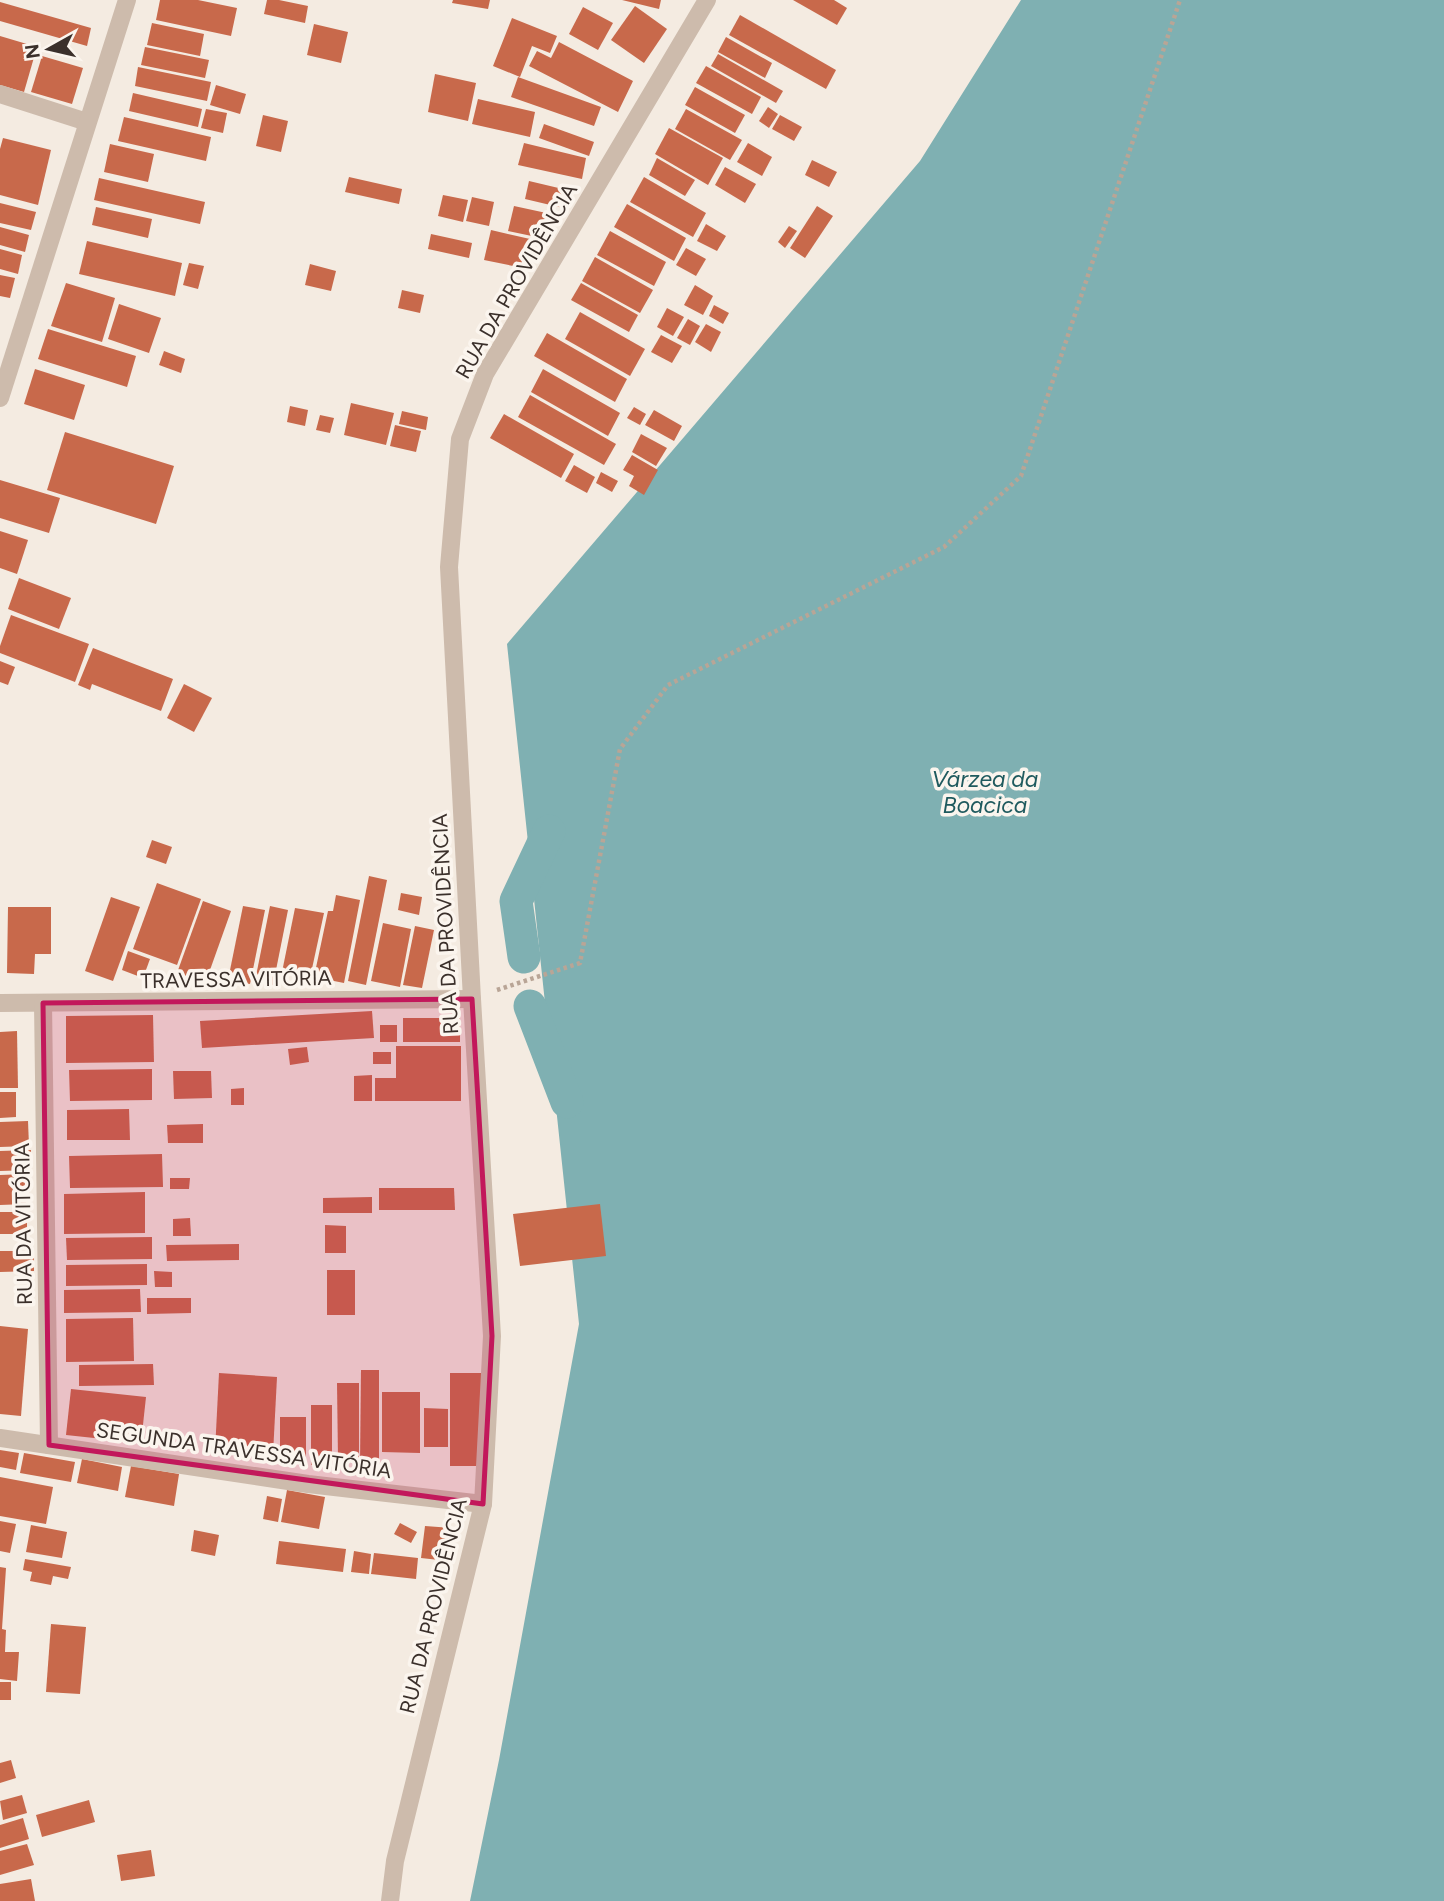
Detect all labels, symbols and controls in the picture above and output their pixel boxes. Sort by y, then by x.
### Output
north arrow [14,14,84,84]
text: N [20,42,45,60]
street label: RUA DA PROVIDÊNCIA [450,179,582,383]
water label: Várzea da Boacica [932,765,1038,819]
street label: RUA DA PROVIDÊNCIA [427,813,463,1035]
street label: TRAVESSA VITÓRIA [140,965,332,993]
street label: RUA DA VITÓRIA [9,1143,37,1305]
street label: SEGUNDA TRAVESSA VITÓRIA [95,1417,393,1483]
street label: RUA DA PROVIDÊNCIA [394,1496,472,1716]

